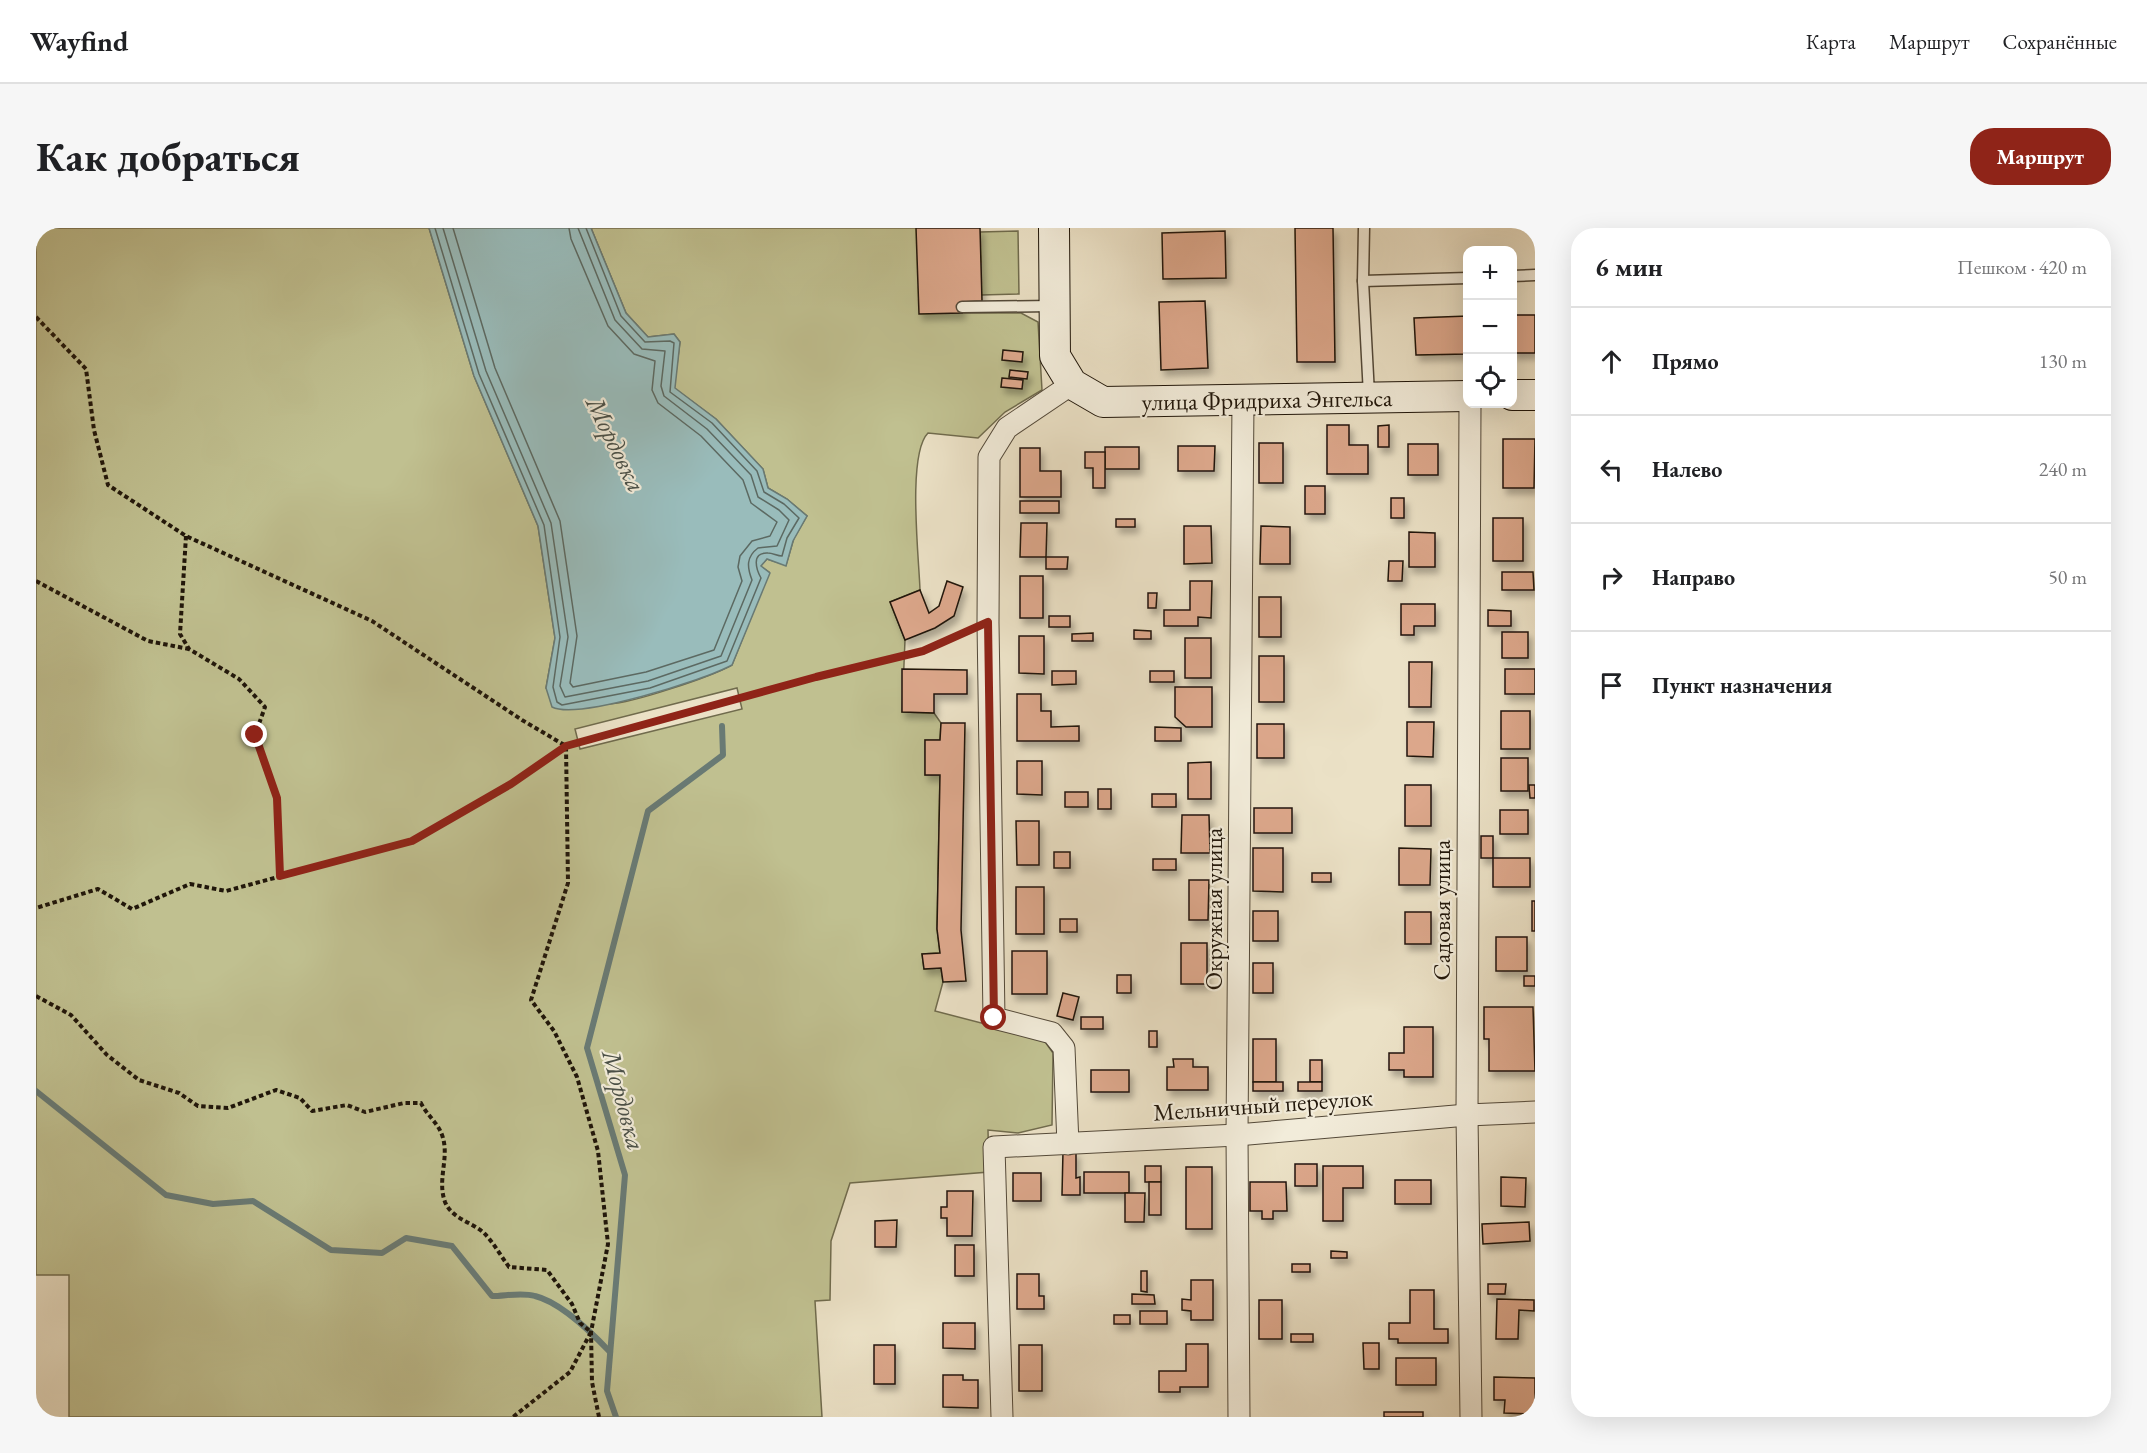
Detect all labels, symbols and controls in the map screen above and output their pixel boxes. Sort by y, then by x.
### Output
text: Wayfind [30,23,128,59]
text: Карта [1806,28,1856,55]
text: Маршрут [1889,28,1970,55]
text: Сохранённые [2003,28,2117,55]
button: Маршрут [1970,128,2111,185]
text: Как добраться [36,129,300,184]
map controls [1463,246,1517,408]
button: + [1463,246,1517,300]
text: 6 мин [1595,250,1663,284]
text: Пешком · 420 m [1957,254,2087,280]
button: − [1463,300,1517,354]
icon: ahead [1595,345,1628,378]
text: Прямо [1652,347,1719,376]
text: 130 m [2039,348,2087,374]
button: locate [1463,354,1517,408]
street label: улица Фридриха Энгельса [1141,382,1393,417]
water label: Мордовка [577,389,654,497]
icon: left [1595,453,1628,486]
text: Налево [1652,455,1722,484]
text: 240 m [2039,456,2087,482]
icon: right [1595,561,1628,594]
text: Направо [1652,563,1735,592]
text: 50 m [2048,564,2087,590]
icon: arrive [1595,669,1628,702]
text: Пункт назначения [1652,671,1832,700]
route end [241,721,267,747]
street label: Окружная улица [1198,827,1229,990]
street label: Садовая улица [1426,839,1457,980]
route start [980,1004,1006,1030]
water label: Мордовка [594,1044,654,1154]
street label: Мельничный переулок [1152,1081,1374,1128]

